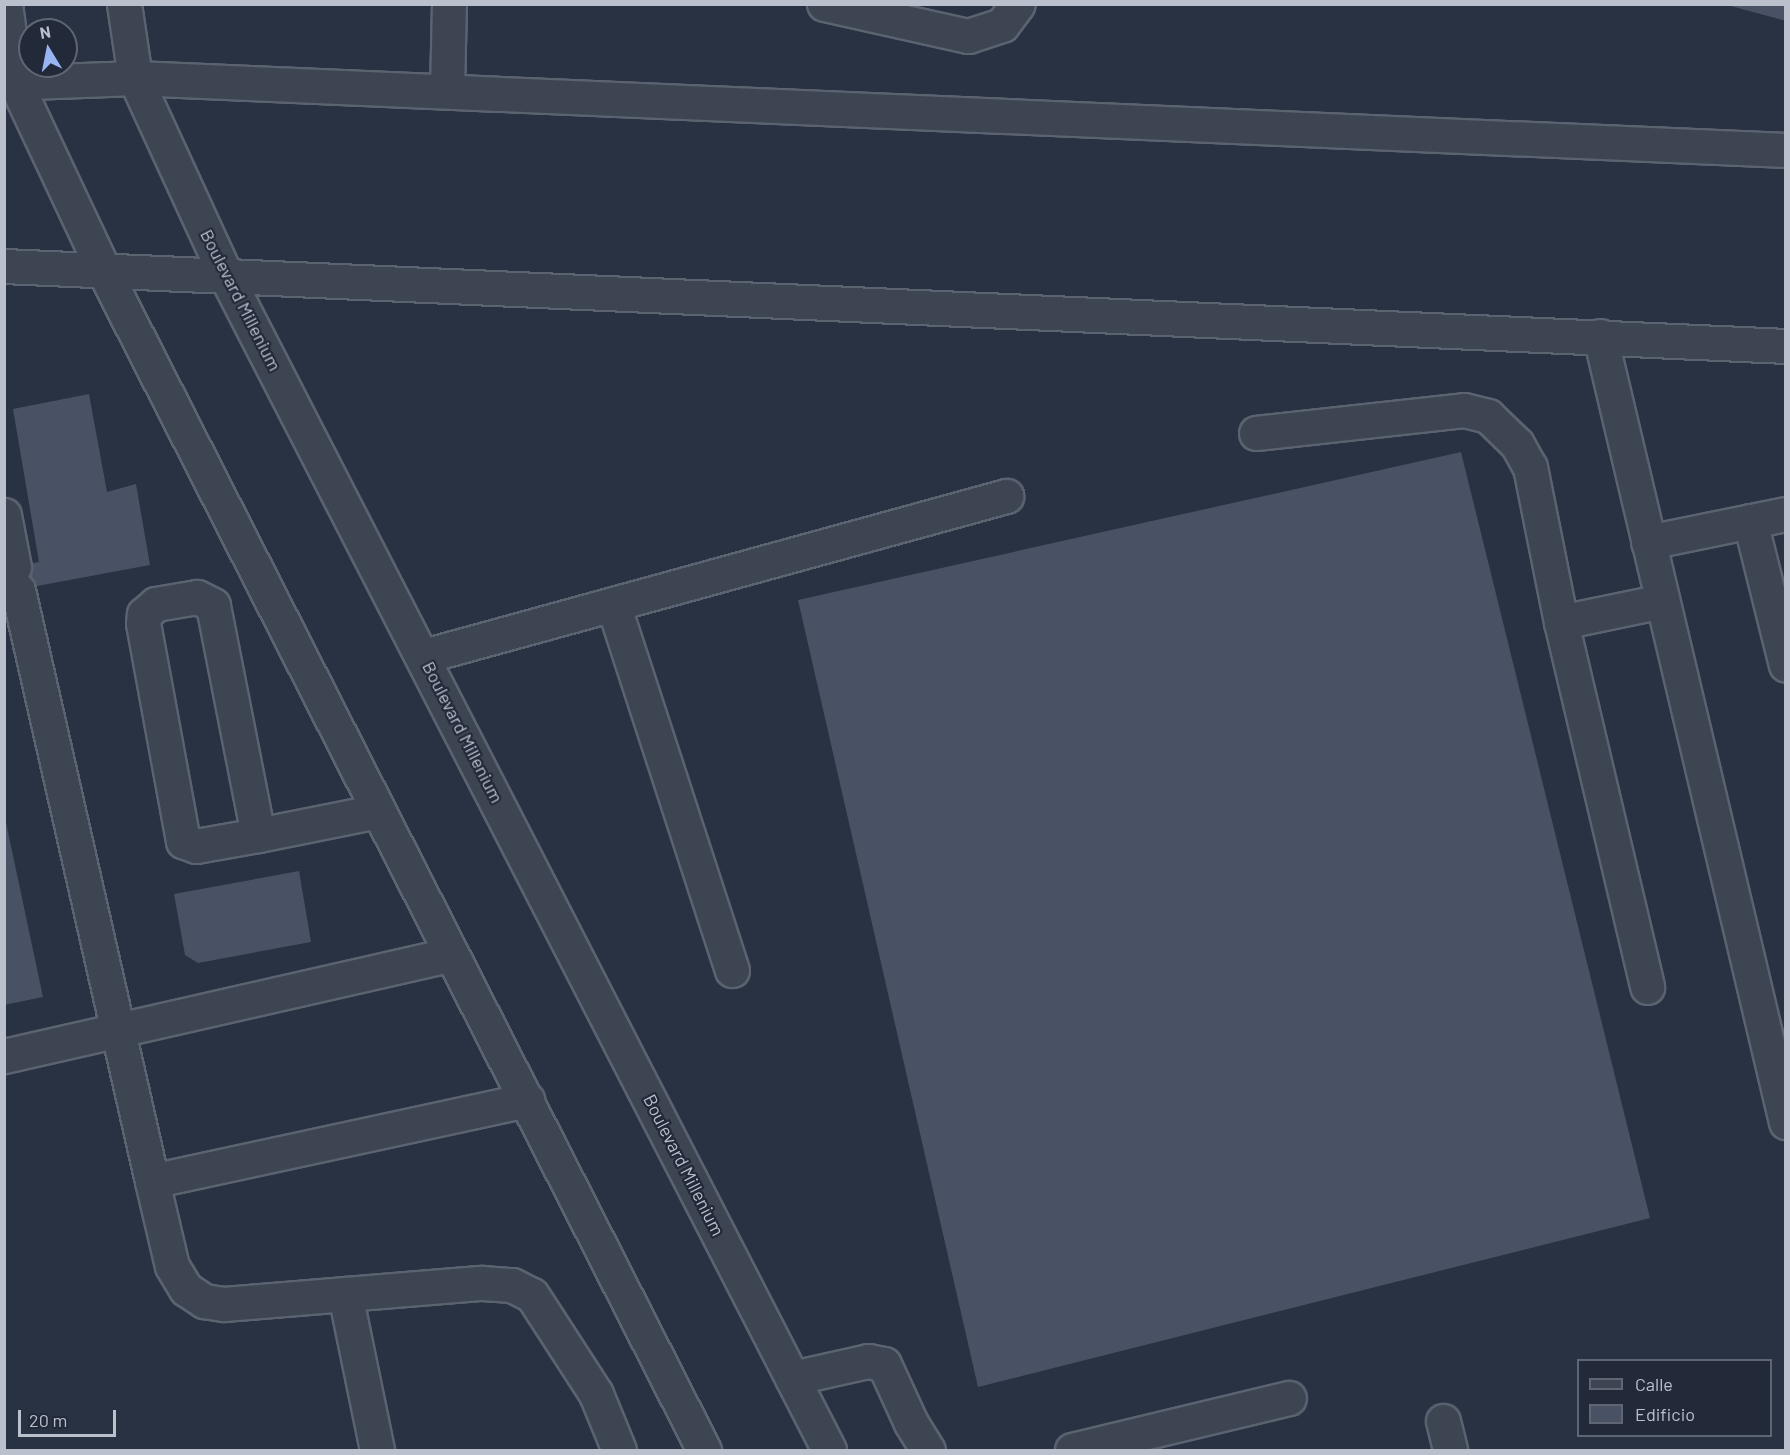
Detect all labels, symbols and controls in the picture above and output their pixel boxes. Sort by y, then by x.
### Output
north arrow [18,18,78,78]
text: N [38,21,52,42]
street label: Boulevard Millenium [196,226,286,374]
street label: Boulevard Millenium [418,658,508,806]
street label: Boulevard Millenium [639,1091,729,1239]
legend [1577,1359,1772,1437]
text: Calle [1635,1373,1673,1395]
scale bar [21,1398,118,1436]
text: Edificio [1635,1403,1695,1425]
text: 20 m [29,1409,67,1431]

